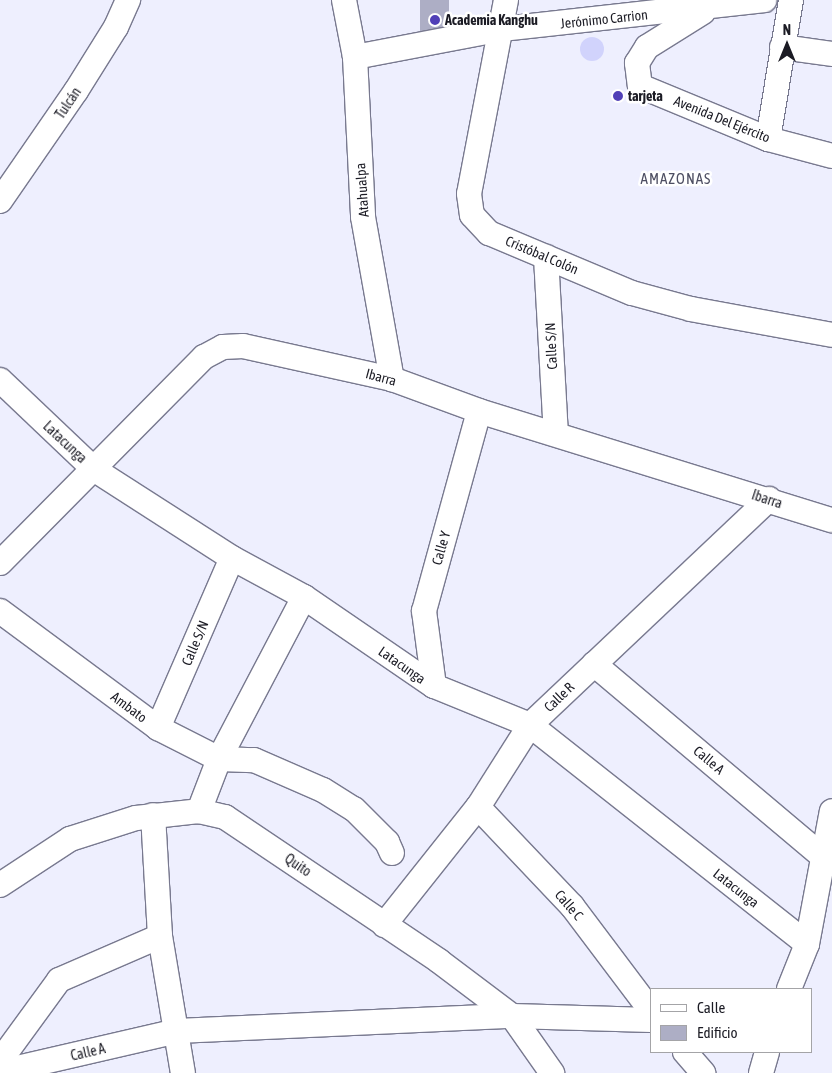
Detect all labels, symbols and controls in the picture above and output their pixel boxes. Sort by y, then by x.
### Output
street label: Jerónimo Carrion [559,6,649,32]
place label: Academia Kanghu [445,12,538,28]
marker: Academia Kanghu [429,14,441,26]
north arrow [762,20,812,70]
text: N [783,22,791,38]
street label: Tulcán [51,84,85,122]
place label: tarjeta [628,88,663,104]
marker: tarjeta [612,90,624,102]
street label: Avenida Del Ejército [671,92,773,146]
street label: Atahualpa [352,162,372,218]
district label: AMAZONAS [640,170,712,188]
street label: Cristóbal Colón [503,232,581,278]
street label: Calle S/N [541,322,561,370]
street label: Ibarra [364,365,398,389]
street label: Latacunga [40,418,90,466]
street label: Ibarra [750,486,784,512]
street label: Calle Y [428,529,454,567]
street label: Calle S/N [178,618,212,668]
street label: Latacunga [375,643,429,687]
street label: Calle R [540,679,578,715]
street label: Ambato [108,688,150,726]
street label: Calle A [690,742,728,778]
street label: Quito [281,850,315,880]
street label: Latacunga [710,865,762,911]
street label: Calle C [551,886,587,924]
legend [650,988,812,1053]
text: Calle [697,999,725,1016]
text: Edificio [697,1024,738,1041]
street label: Calle A [69,1040,107,1064]

